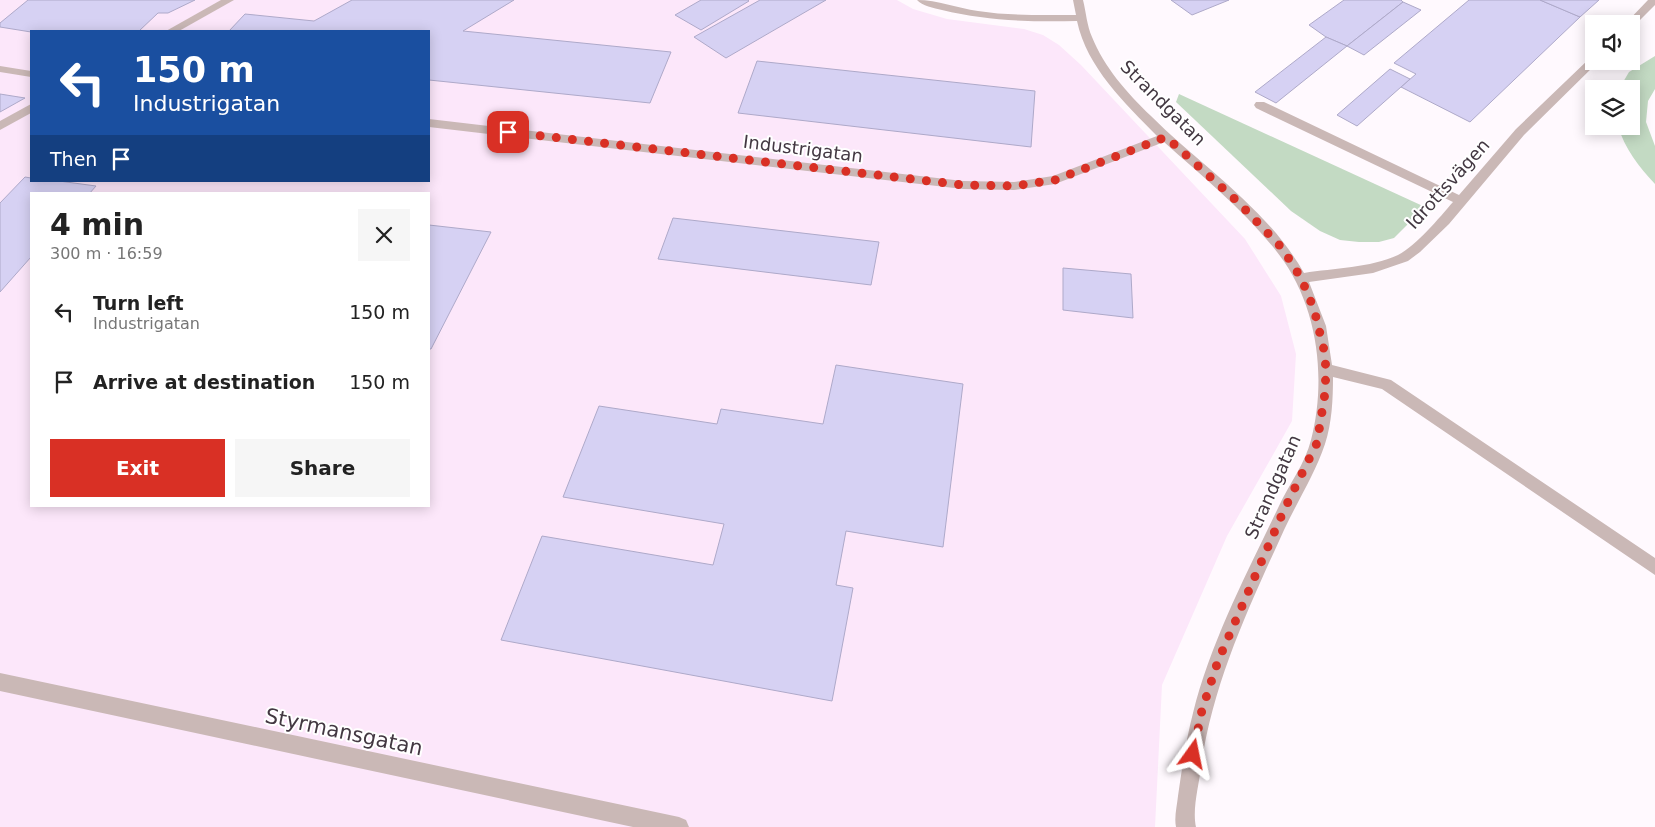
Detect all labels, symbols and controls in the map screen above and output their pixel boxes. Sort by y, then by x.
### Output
map controls [1585,15,1640,135]
button: sound [1585,15,1640,70]
icon: left [50,50,115,115]
text: 150 m [133,50,255,90]
street label: Strandgatan [1116,56,1210,150]
button: layers [1585,80,1640,135]
text: Industrigatan [133,91,280,116]
pin [487,111,529,153]
icon: arrive [494,118,522,146]
street label: Industrigatan [742,131,864,166]
street label: Idrottsvägen [1402,134,1494,233]
icon: arrive [107,145,135,173]
text: Then [50,148,97,170]
text: 4 min [50,207,144,242]
button: close [358,209,410,261]
text: 300 m · 16:59 [50,244,163,263]
text: Turn left [93,292,184,314]
icon: left [50,298,78,326]
text: 150 m [349,301,410,323]
text: Industrigatan [93,314,200,333]
icon: arrive [50,368,78,396]
text: Arrive at destination [93,371,315,393]
text: 150 m [349,371,410,393]
street label: Strandgatan [1240,432,1305,542]
button: Exit [50,439,225,497]
button: Share [235,439,410,497]
street label: Styrmansgatan [263,704,425,760]
position arrow [1166,727,1218,779]

